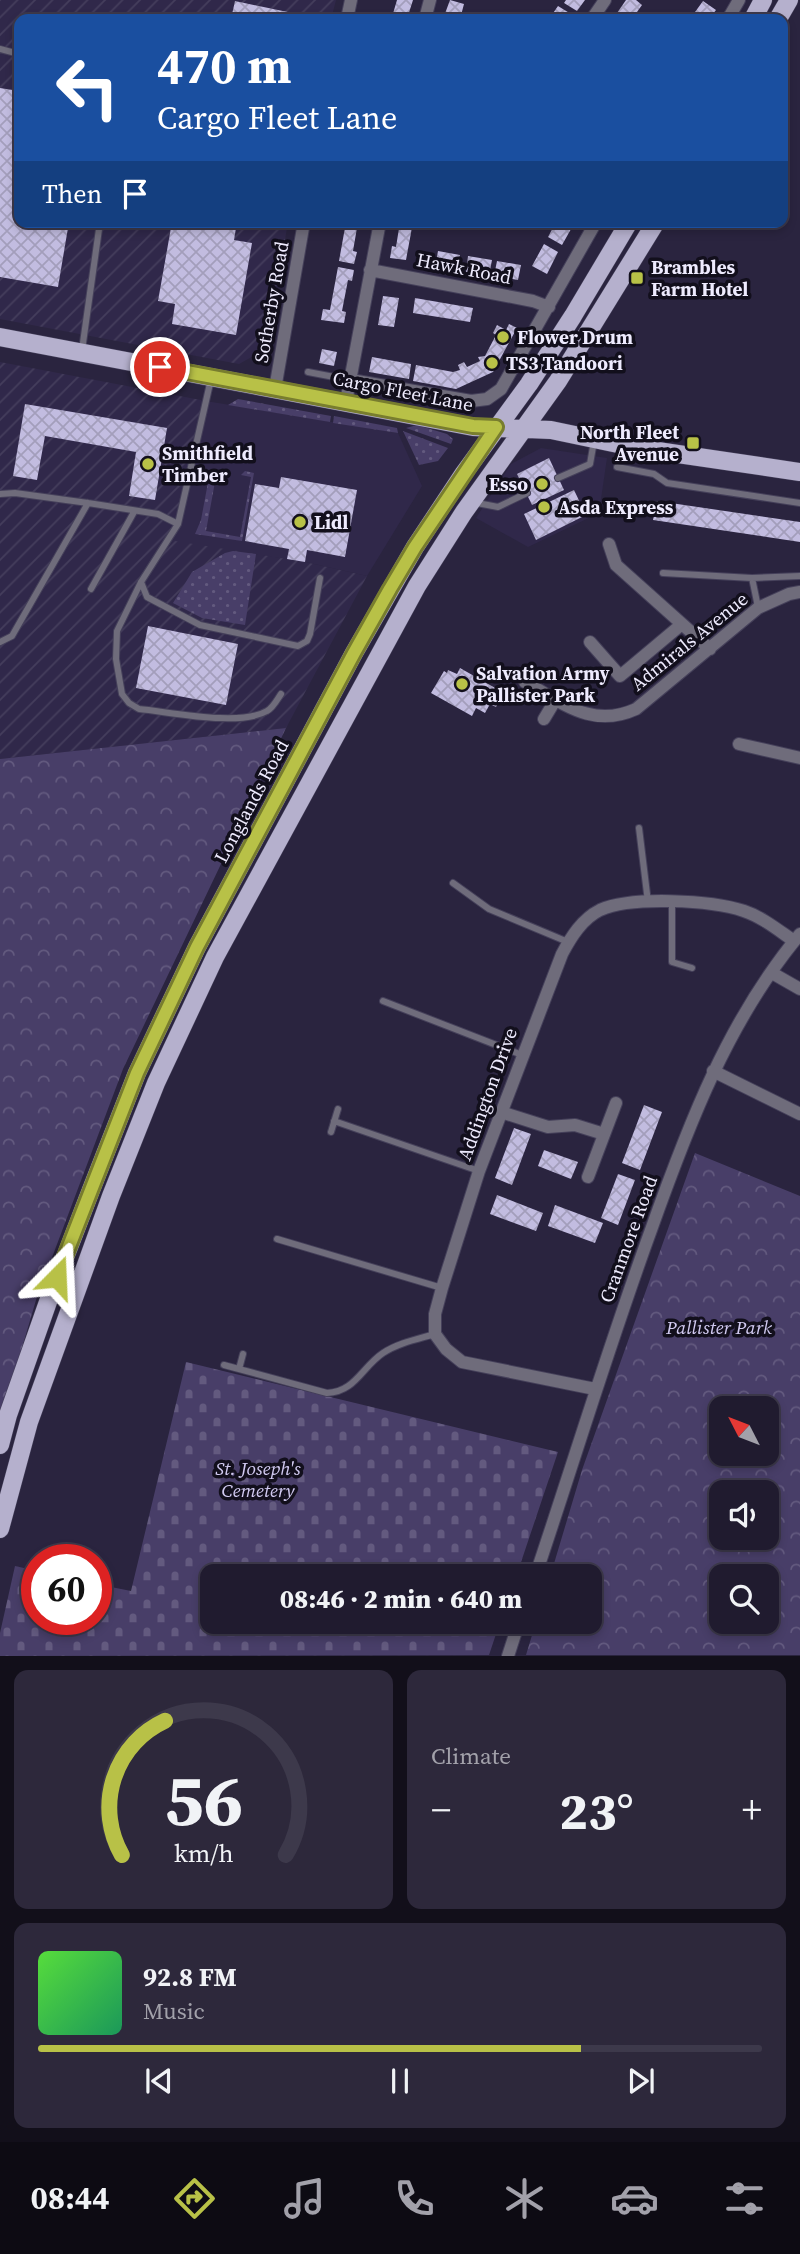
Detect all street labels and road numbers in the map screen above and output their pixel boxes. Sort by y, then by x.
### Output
street label: Sotherby Road [248,239,295,365]
street label: Hawk Road [414,246,514,290]
street label: Cargo Fleet Lane [330,365,476,417]
street label: Admirals Avenue [625,586,753,696]
street label: Longlands Road [208,735,295,867]
street label: Addington Drive [451,1024,523,1164]
street label: Cranmore Road [593,1172,663,1306]

